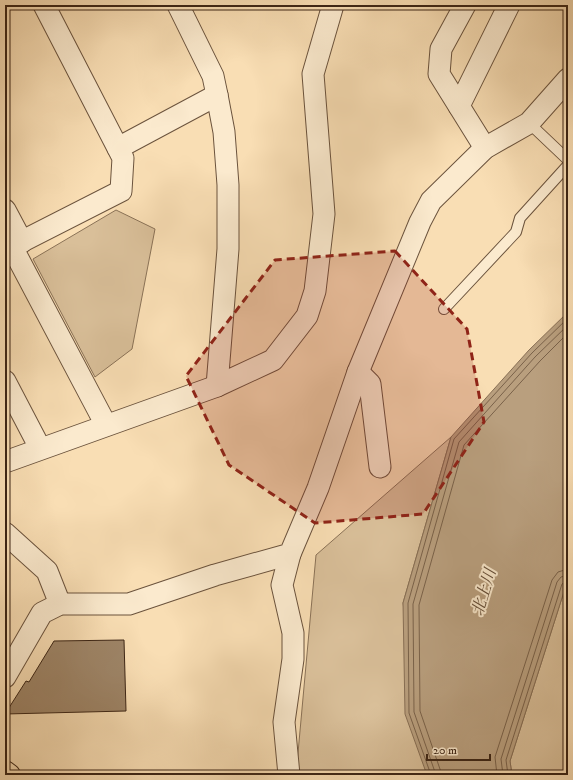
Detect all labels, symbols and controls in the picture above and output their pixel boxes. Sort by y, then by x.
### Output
water label: 北上川 [467,565,501,618]
scale bar [427,736,490,762]
text: 20 m [433,743,457,758]

